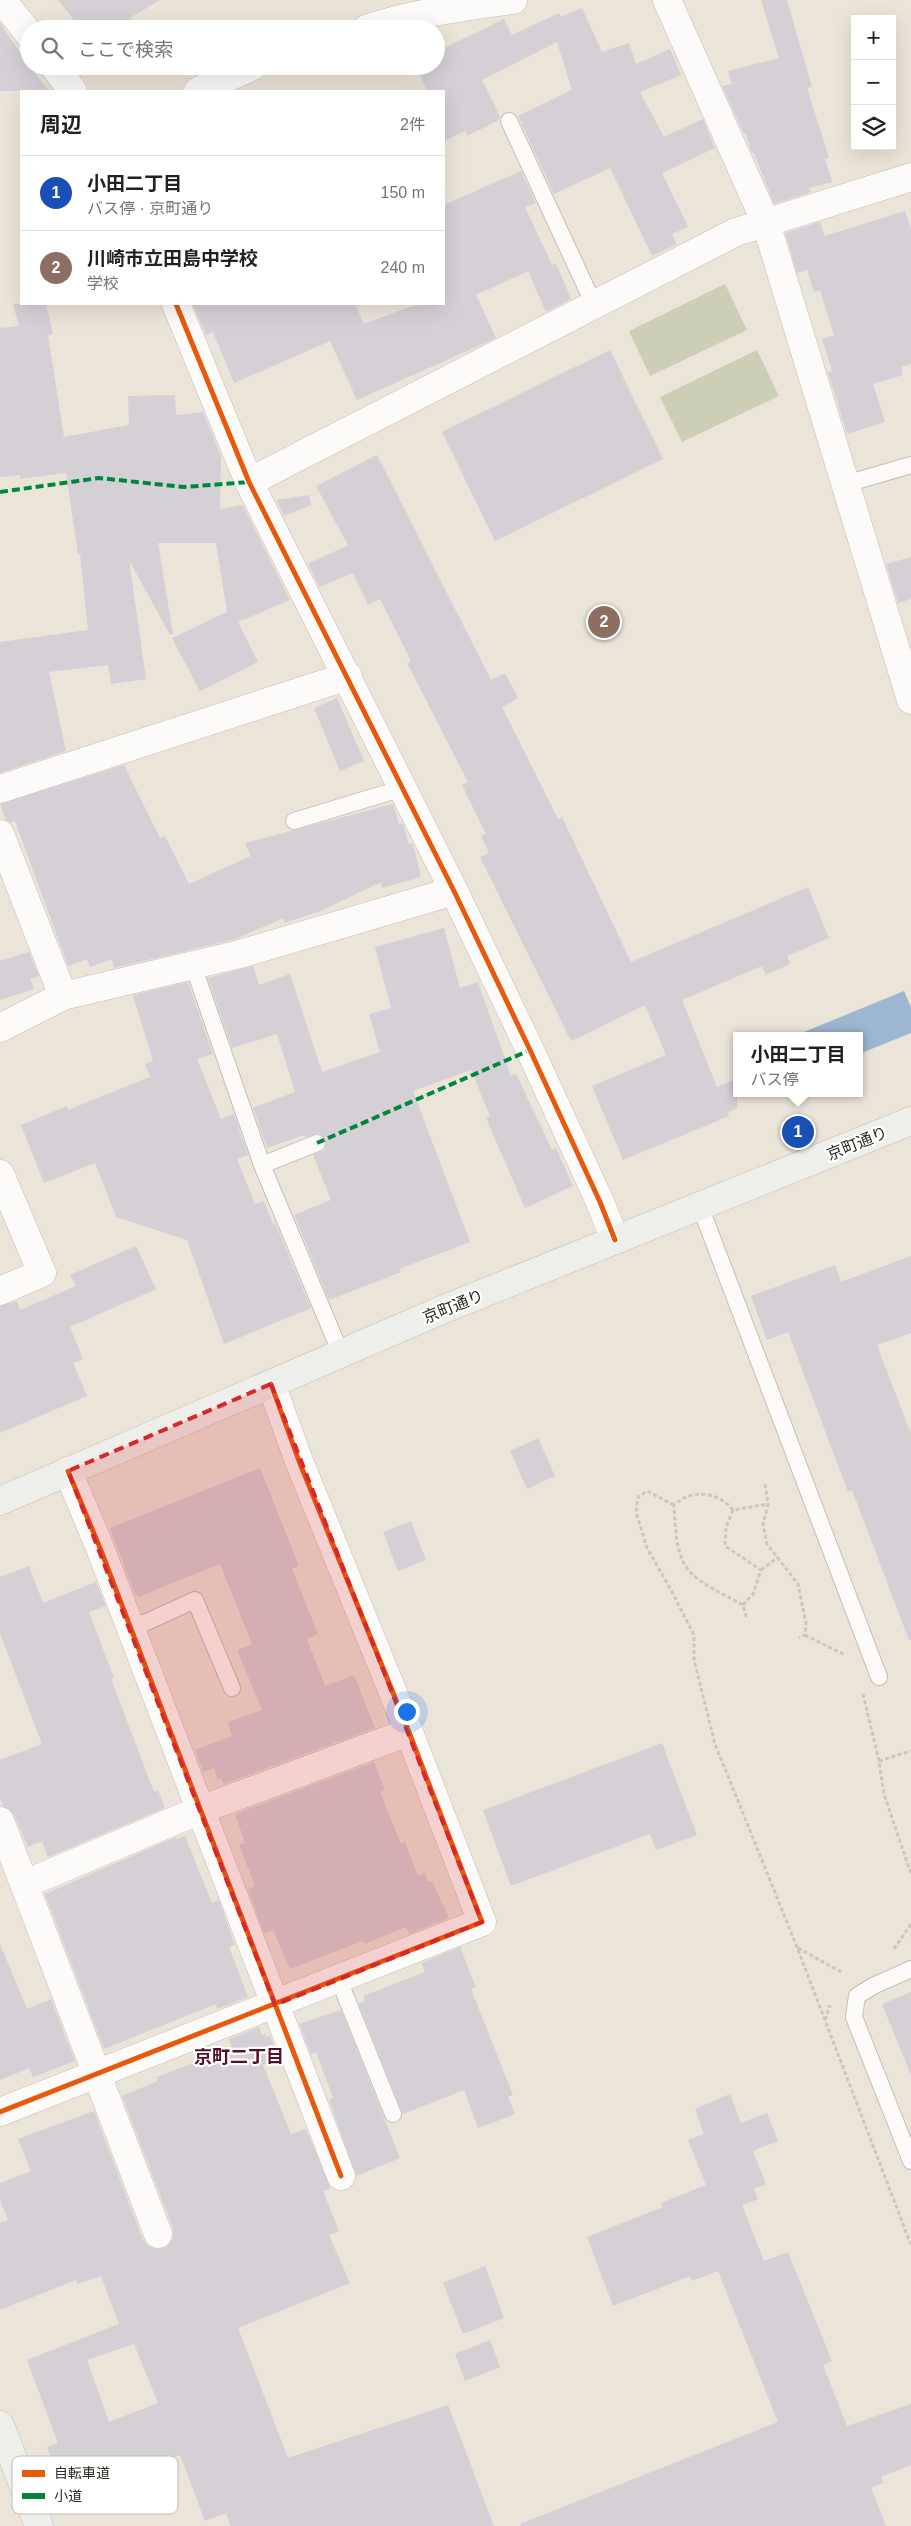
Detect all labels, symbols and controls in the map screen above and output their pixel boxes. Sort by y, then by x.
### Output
map controls [851,15,896,150]
button: + [851,15,896,60]
search box [20,20,445,75]
icon: search [38,34,66,62]
text: ここで検索 [78,39,173,60]
button: − [851,60,896,105]
button: layers [851,105,896,150]
text: 周辺 [40,113,82,136]
text: 2件 [400,116,425,133]
text: 小田二丁目 [87,173,182,194]
text: 1 [52,184,60,201]
text: 150 m [381,184,425,201]
text: バス停 · 京町通り [87,200,213,217]
text: 川崎市立田島中学校 [87,248,258,269]
text: 2 [52,259,60,276]
text: 240 m [381,259,425,276]
text: 学校 [87,275,119,292]
pin: 2 [588,603,620,641]
popup [733,1032,863,1097]
text: 小田二丁目 [750,1044,846,1065]
text: バス停 [750,1071,799,1088]
pin: 1 [782,1113,814,1151]
street label: 京町通り [824,1124,890,1163]
street label: 京町通り [420,1287,486,1326]
your location [394,1699,420,1725]
district label: 京町二丁目 [194,2047,284,2067]
legend [12,2456,178,2514]
text: 自転車道 [54,2465,110,2481]
text: 小道 [54,2488,82,2504]

